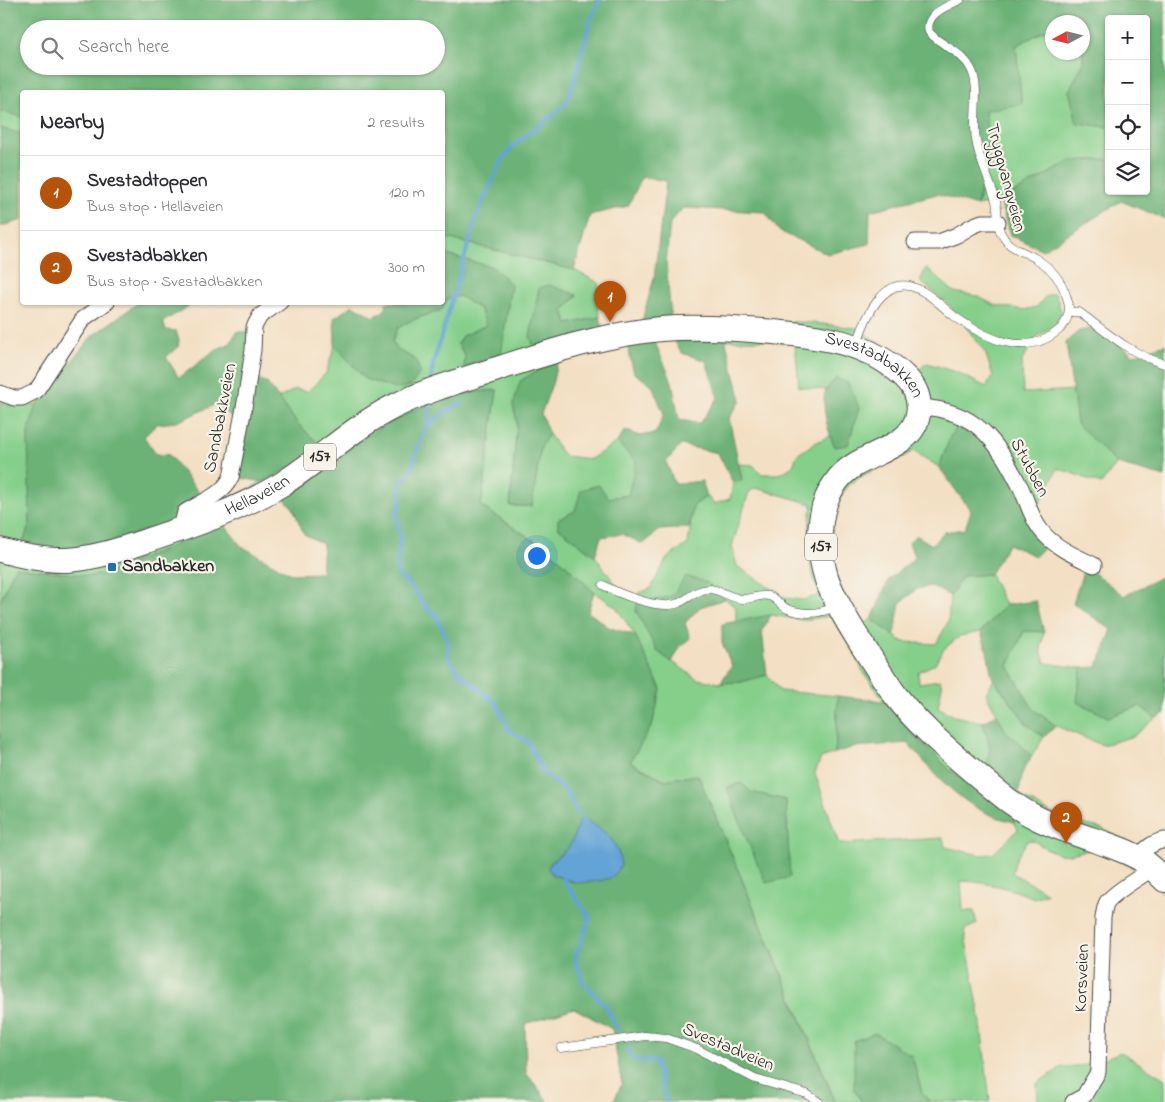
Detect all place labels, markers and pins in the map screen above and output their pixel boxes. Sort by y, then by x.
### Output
pin: 1 [594,281,626,322]
place label: Sandbakken [122,554,214,580]
marker: Sandbakken [106,561,118,573]
pin: 2 [1050,802,1082,843]

